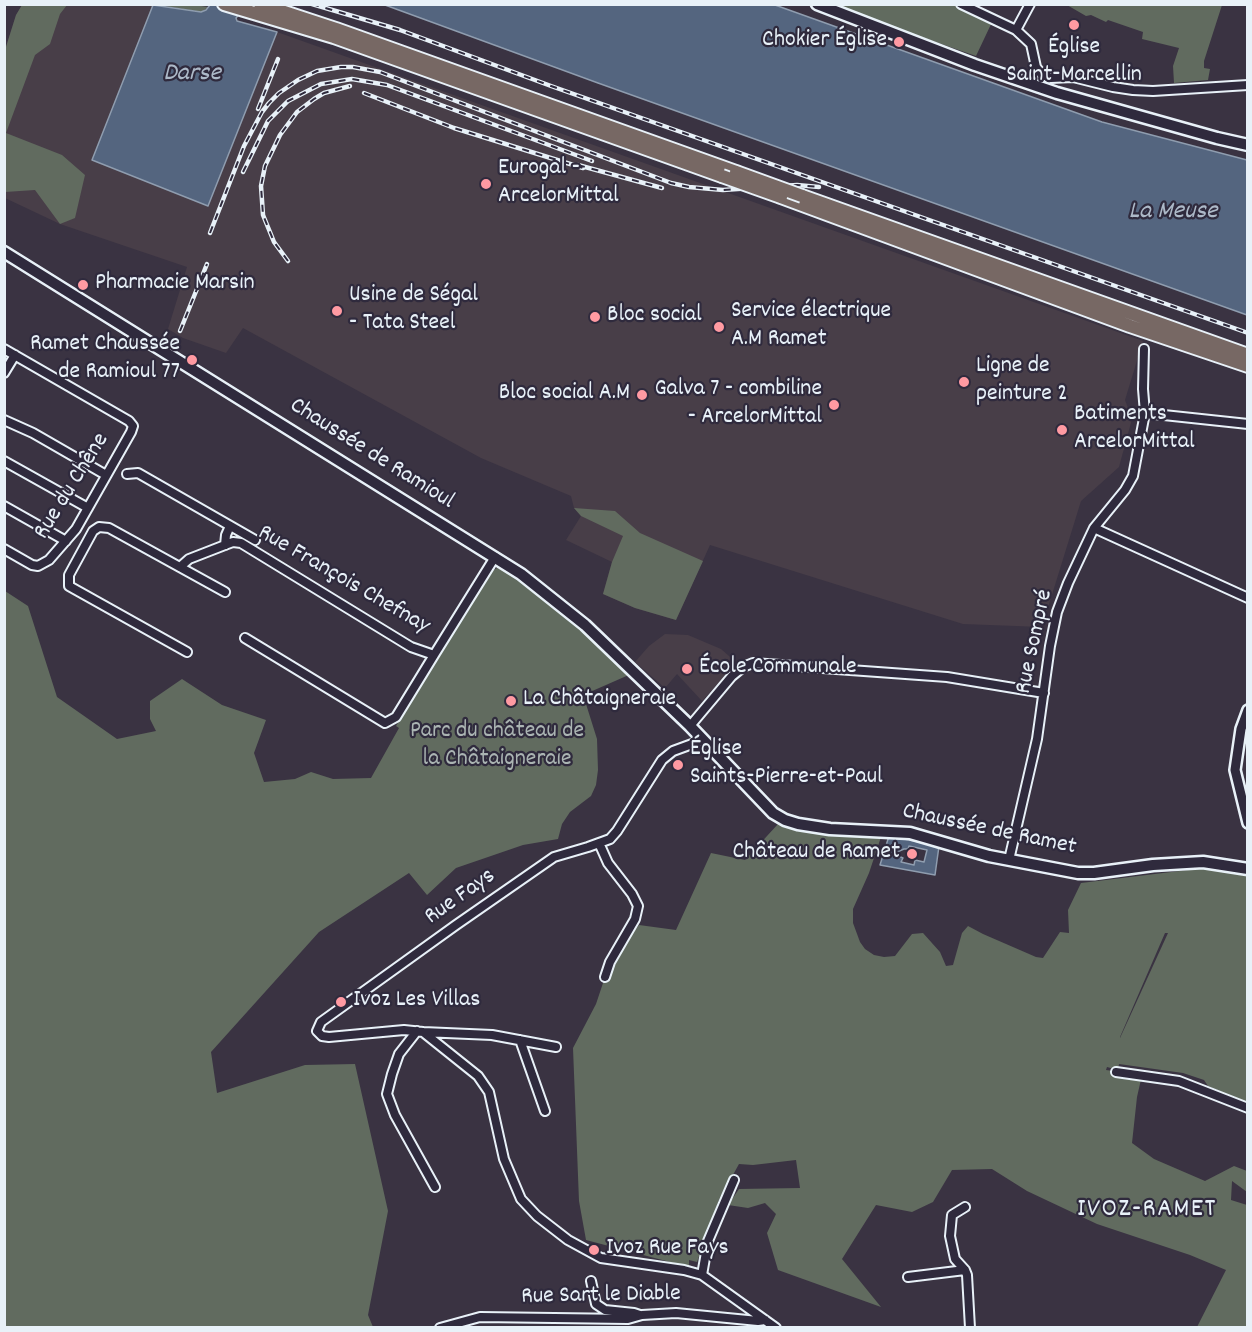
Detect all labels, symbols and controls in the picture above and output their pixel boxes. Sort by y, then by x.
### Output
marker: Église Saint-Marcellin [1067,18,1081,32]
place label: Chokier Église [762,28,887,56]
marker: Chokier Église [892,35,906,49]
place label: Église Saint-Marcellin [1006,35,1142,91]
water label: Darse [163,59,221,91]
place label: Eurogal - ArcelorMittal [498,156,619,212]
marker: Eurogal - ArcelorMittal [479,177,493,191]
water label: La Meuse [1128,197,1218,229]
place label: Pharmacie Marsin [95,271,255,299]
marker: Pharmacie Marsin [76,278,90,292]
place label: Usine de Ségal - Tata Steel [349,283,478,339]
place label: Service électrique A.M Ramet [731,299,891,355]
place label: Bloc social [607,303,702,331]
marker: Usine de Ségal - Tata Steel [330,304,344,318]
marker: Bloc social [588,310,602,324]
marker: Service électrique A.M Ramet [712,320,726,334]
place label: Ramet Chaussée de Ramioul 77 [30,332,180,388]
marker: Ramet Chaussée de Ramioul 77 [185,353,199,367]
place label: Ligne de peinture 2 [976,354,1068,410]
marker: Ligne de peinture 2 [957,375,971,389]
place label: Galva 7 - combiline - ArcelorMittal [654,377,822,433]
place label: Bloc social A.M [499,381,630,409]
marker: Bloc social A.M [635,388,649,402]
street label: Chaussée de Ramioul [283,393,459,517]
marker: Galva 7 - combiline - ArcelorMittal [827,398,841,412]
place label: Batiments ArcelorMittal [1074,402,1195,458]
marker: Batiments ArcelorMittal [1055,423,1069,437]
street label: Rue du Chêne [29,428,117,546]
street label: Rue François Chefnay [252,520,434,642]
street label: Rue Sompré [1011,587,1061,697]
place label: École Communale [699,655,856,683]
marker: École Communale [680,662,694,676]
place label: La Châtaigneraie [523,687,676,715]
marker: La Châtaigneraie [504,694,518,708]
park label: Parc du château de la Châtaigneraie [410,719,584,775]
place label: Église Saints-Pierre-et-Paul [690,737,883,793]
marker: Église Saints-Pierre-et-Paul [671,758,685,772]
street label: Chaussée de Ramet [899,798,1079,864]
place label: Château de Ramet [733,840,900,868]
marker: Château de Ramet [905,847,919,861]
street label: Rue Fays [420,863,502,933]
place label: Ivoz Les Villas [353,988,480,1016]
marker: Ivoz Les Villas [334,995,348,1009]
district label: IVOZ-RAMET [1077,1195,1217,1227]
place label: Ivoz Rue Fays [606,1236,729,1264]
marker: Ivoz Rue Fays [587,1243,601,1257]
street label: Rue Sart le Diable [521,1281,681,1313]

